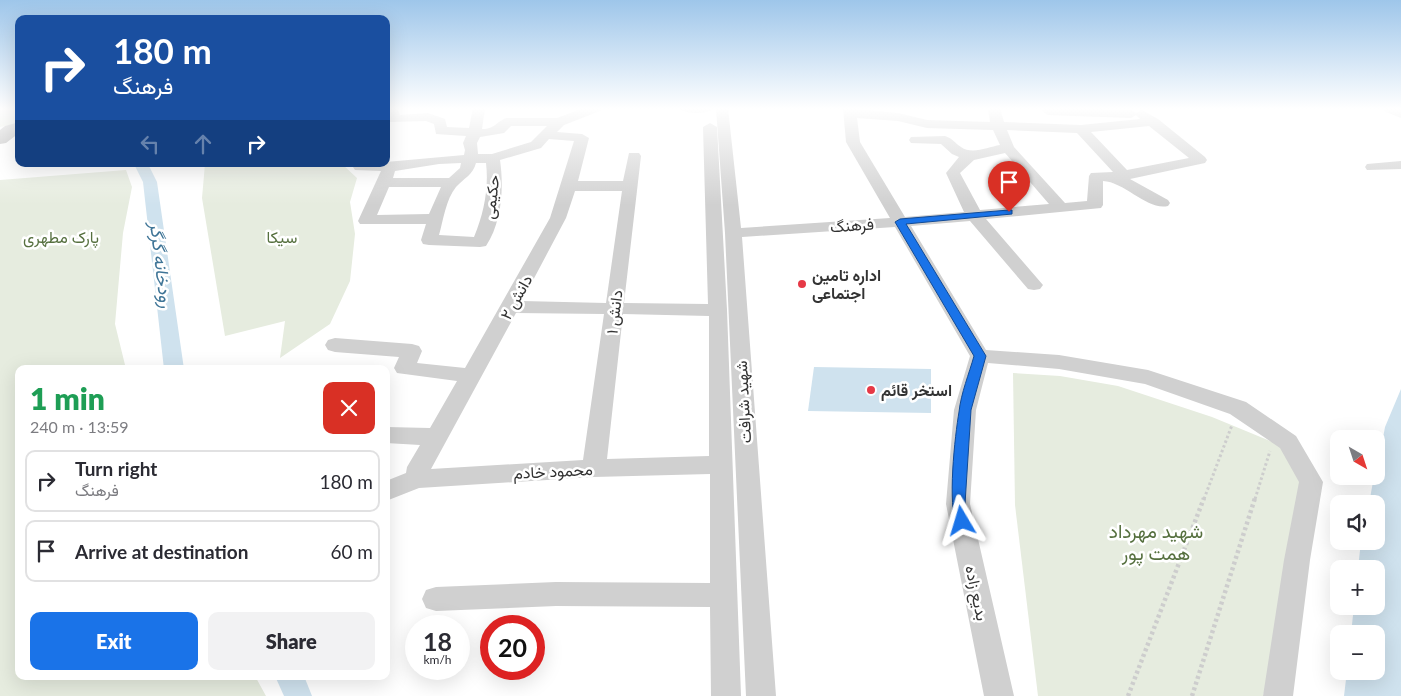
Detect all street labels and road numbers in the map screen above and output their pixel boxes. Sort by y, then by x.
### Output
street label: حکیمی [478,173,505,220]
street label: فرهنگ [829,213,875,238]
street label: دانش ۲ [496,271,537,323]
street label: دانش ۱ [601,289,628,335]
street label: شهید شرافت [731,360,756,444]
street label: محمود خادم [513,459,593,484]
street label: بدیع زاده [959,564,993,623]

